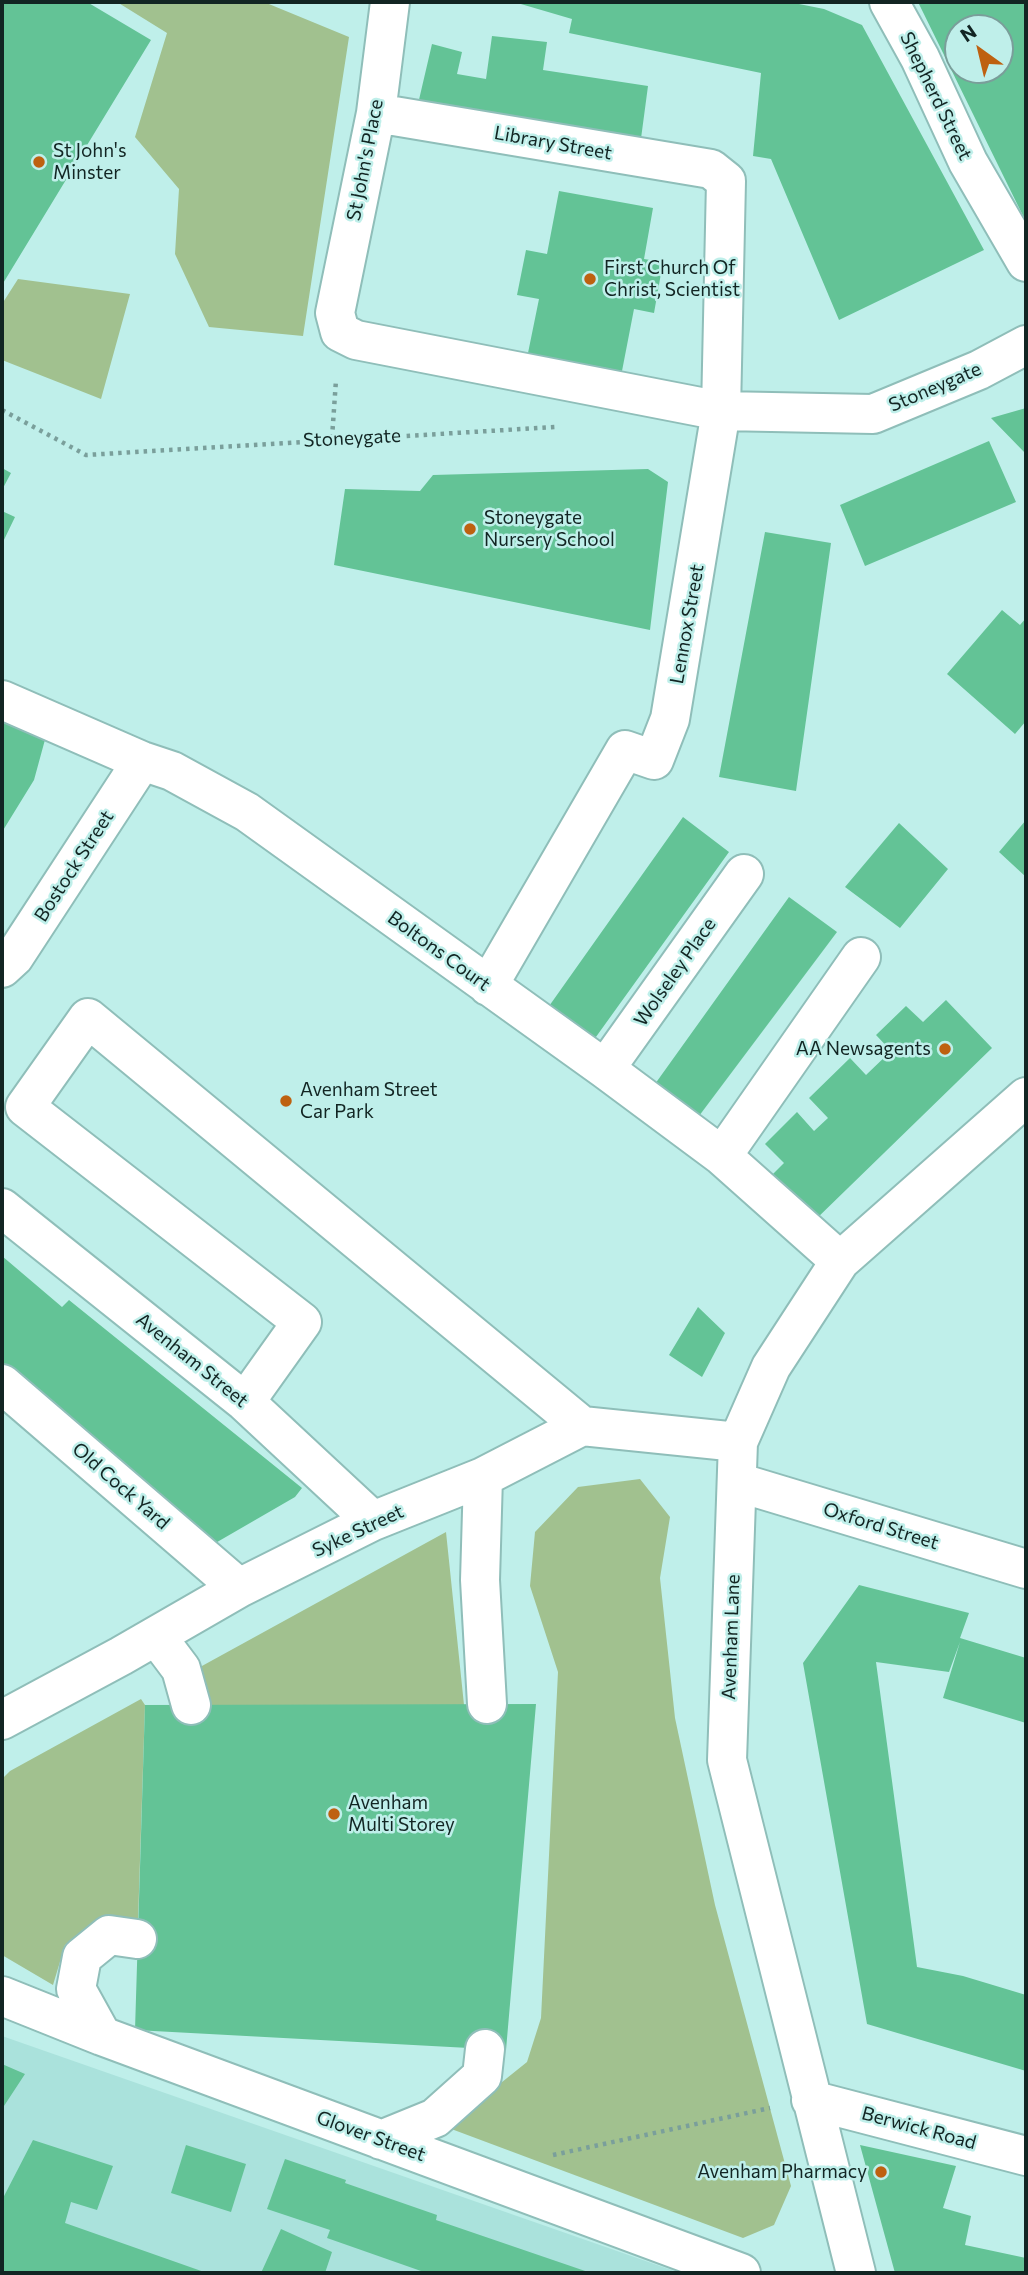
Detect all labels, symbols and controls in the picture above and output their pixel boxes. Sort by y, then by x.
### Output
north arrow [944,14,1014,84]
text: N [956,19,980,46]
street label: Shepherd Street [895,28,977,164]
street label: St John's Place [342,97,388,223]
street label: Library Street [492,121,614,165]
place label: St John's Minster [53,140,127,184]
marker: St John's Minster [31,154,47,170]
place label: First Church Of Christ, Scientist [604,257,740,301]
marker: First Church Of Christ, Scientist [582,271,598,287]
street label: Stoneygate [885,357,985,417]
street label: Stoneygate [302,424,402,452]
place label: Stoneygate Nursery School [484,507,615,551]
marker: Stoneygate Nursery School [462,521,478,537]
street label: Lennox Street [665,562,709,686]
street label: Bostock Street [30,806,118,926]
street label: Boltons Court [383,906,495,996]
street label: Wolseley Place [629,913,721,1031]
place label: AA Newsagents [796,1038,931,1060]
marker: AA Newsagents [937,1041,953,1057]
place label: Avenham Street Car Park [300,1079,437,1123]
marker: Avenham Street Car Park [278,1093,294,1109]
street label: Avenham Street [131,1308,253,1412]
street label: Old Cock Yard [68,1438,174,1534]
street label: Oxford Street [821,1498,941,1554]
street label: Syke Street [309,1500,407,1562]
street label: Avenham Lane [717,1574,745,1700]
place label: Avenham Multi Storey [348,1792,455,1836]
marker: Avenham Multi Storey [326,1806,342,1822]
street label: Berwick Road [859,2102,979,2154]
street label: Glover Street [313,2106,429,2166]
place label: Avenham Pharmacy [697,2161,867,2183]
marker: Avenham Pharmacy [873,2164,889,2180]

